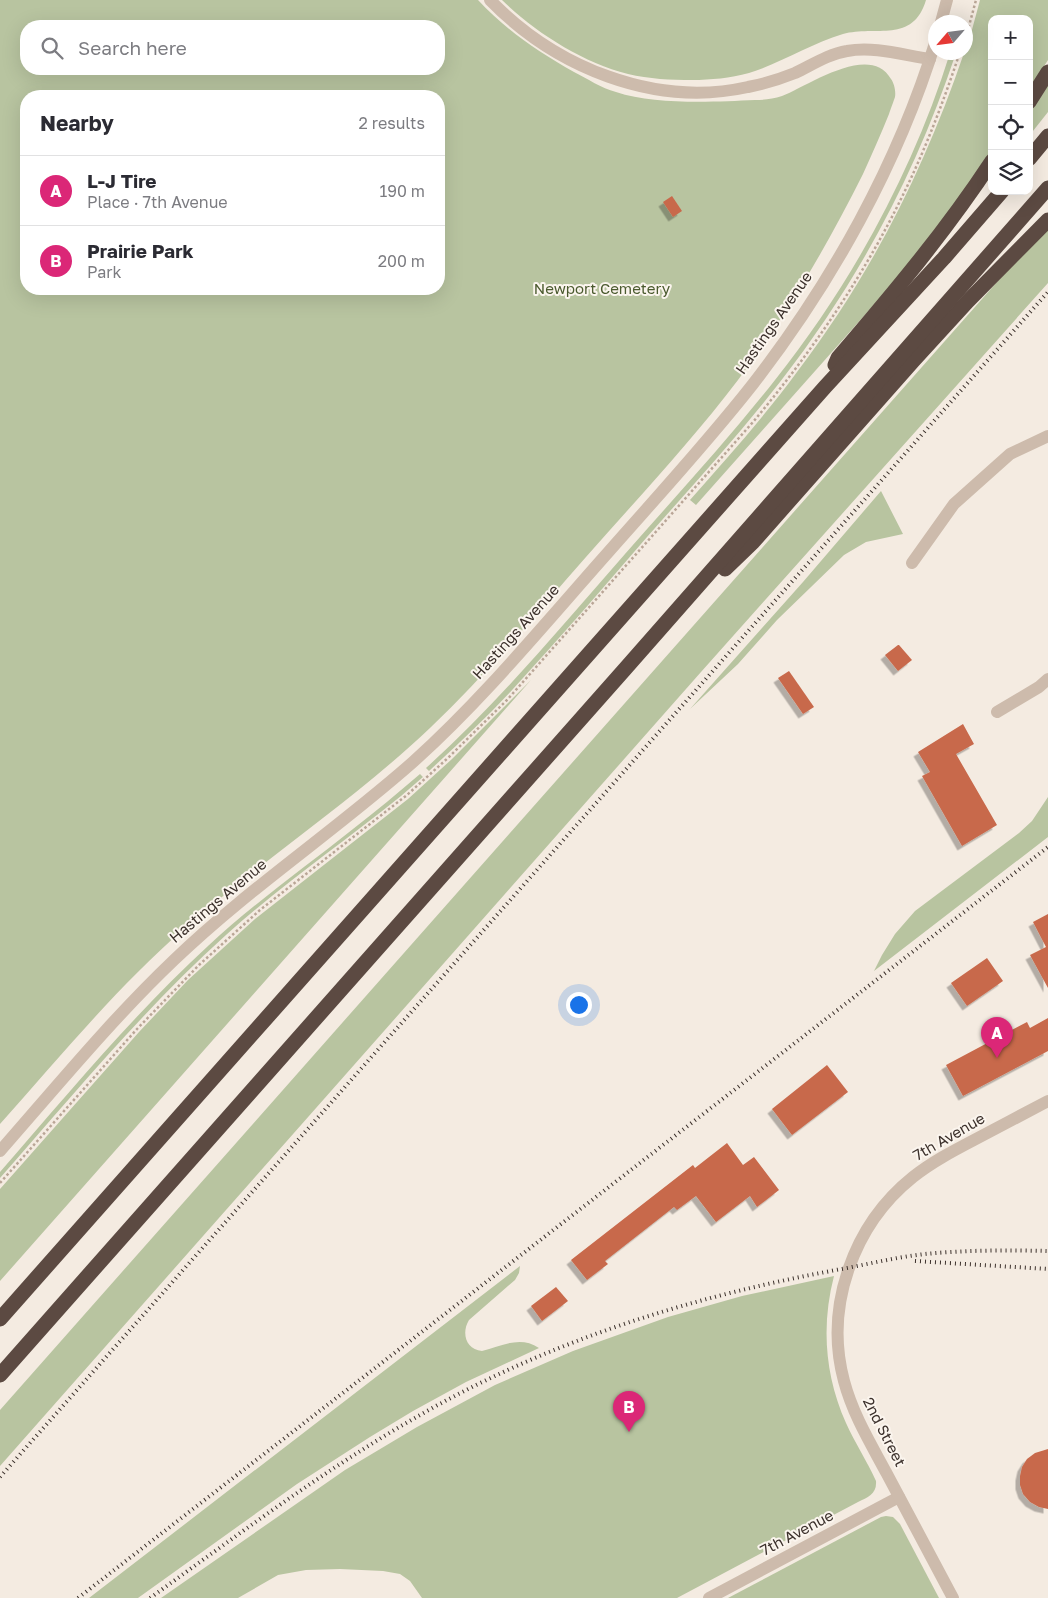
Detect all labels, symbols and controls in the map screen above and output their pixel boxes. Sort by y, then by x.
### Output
north arrow [928,15,973,60]
map controls [988,15,1033,195]
button: + [988,15,1033,60]
search box [20,20,445,75]
icon: search [38,34,66,62]
text: Search here [78,36,187,59]
button: − [988,60,1033,105]
button: locate [988,105,1033,150]
text: Nearby [40,110,114,136]
text: 2 results [359,113,425,133]
button: layers [988,150,1033,195]
text: L-J Tire [87,169,157,192]
text: A [50,181,62,201]
text: 190 m [379,181,425,201]
text: Place · 7th Avenue [87,192,228,212]
text: Prairie Park [87,239,194,262]
text: B [50,251,62,271]
text: 200 m [378,251,425,271]
text: Park [87,262,122,282]
street label: Hastings Avenue [731,267,815,377]
park label: Newport Cemetery [534,279,671,297]
street label: Hastings Avenue [468,580,563,682]
street label: Hastings Avenue [165,854,270,946]
your location [566,992,592,1018]
pin: A [981,1017,1013,1058]
street label: 7th Avenue [909,1108,988,1164]
pin: B [613,1391,645,1432]
street label: 2nd Street [860,1394,910,1469]
street label: 7th Avenue [757,1505,836,1559]

